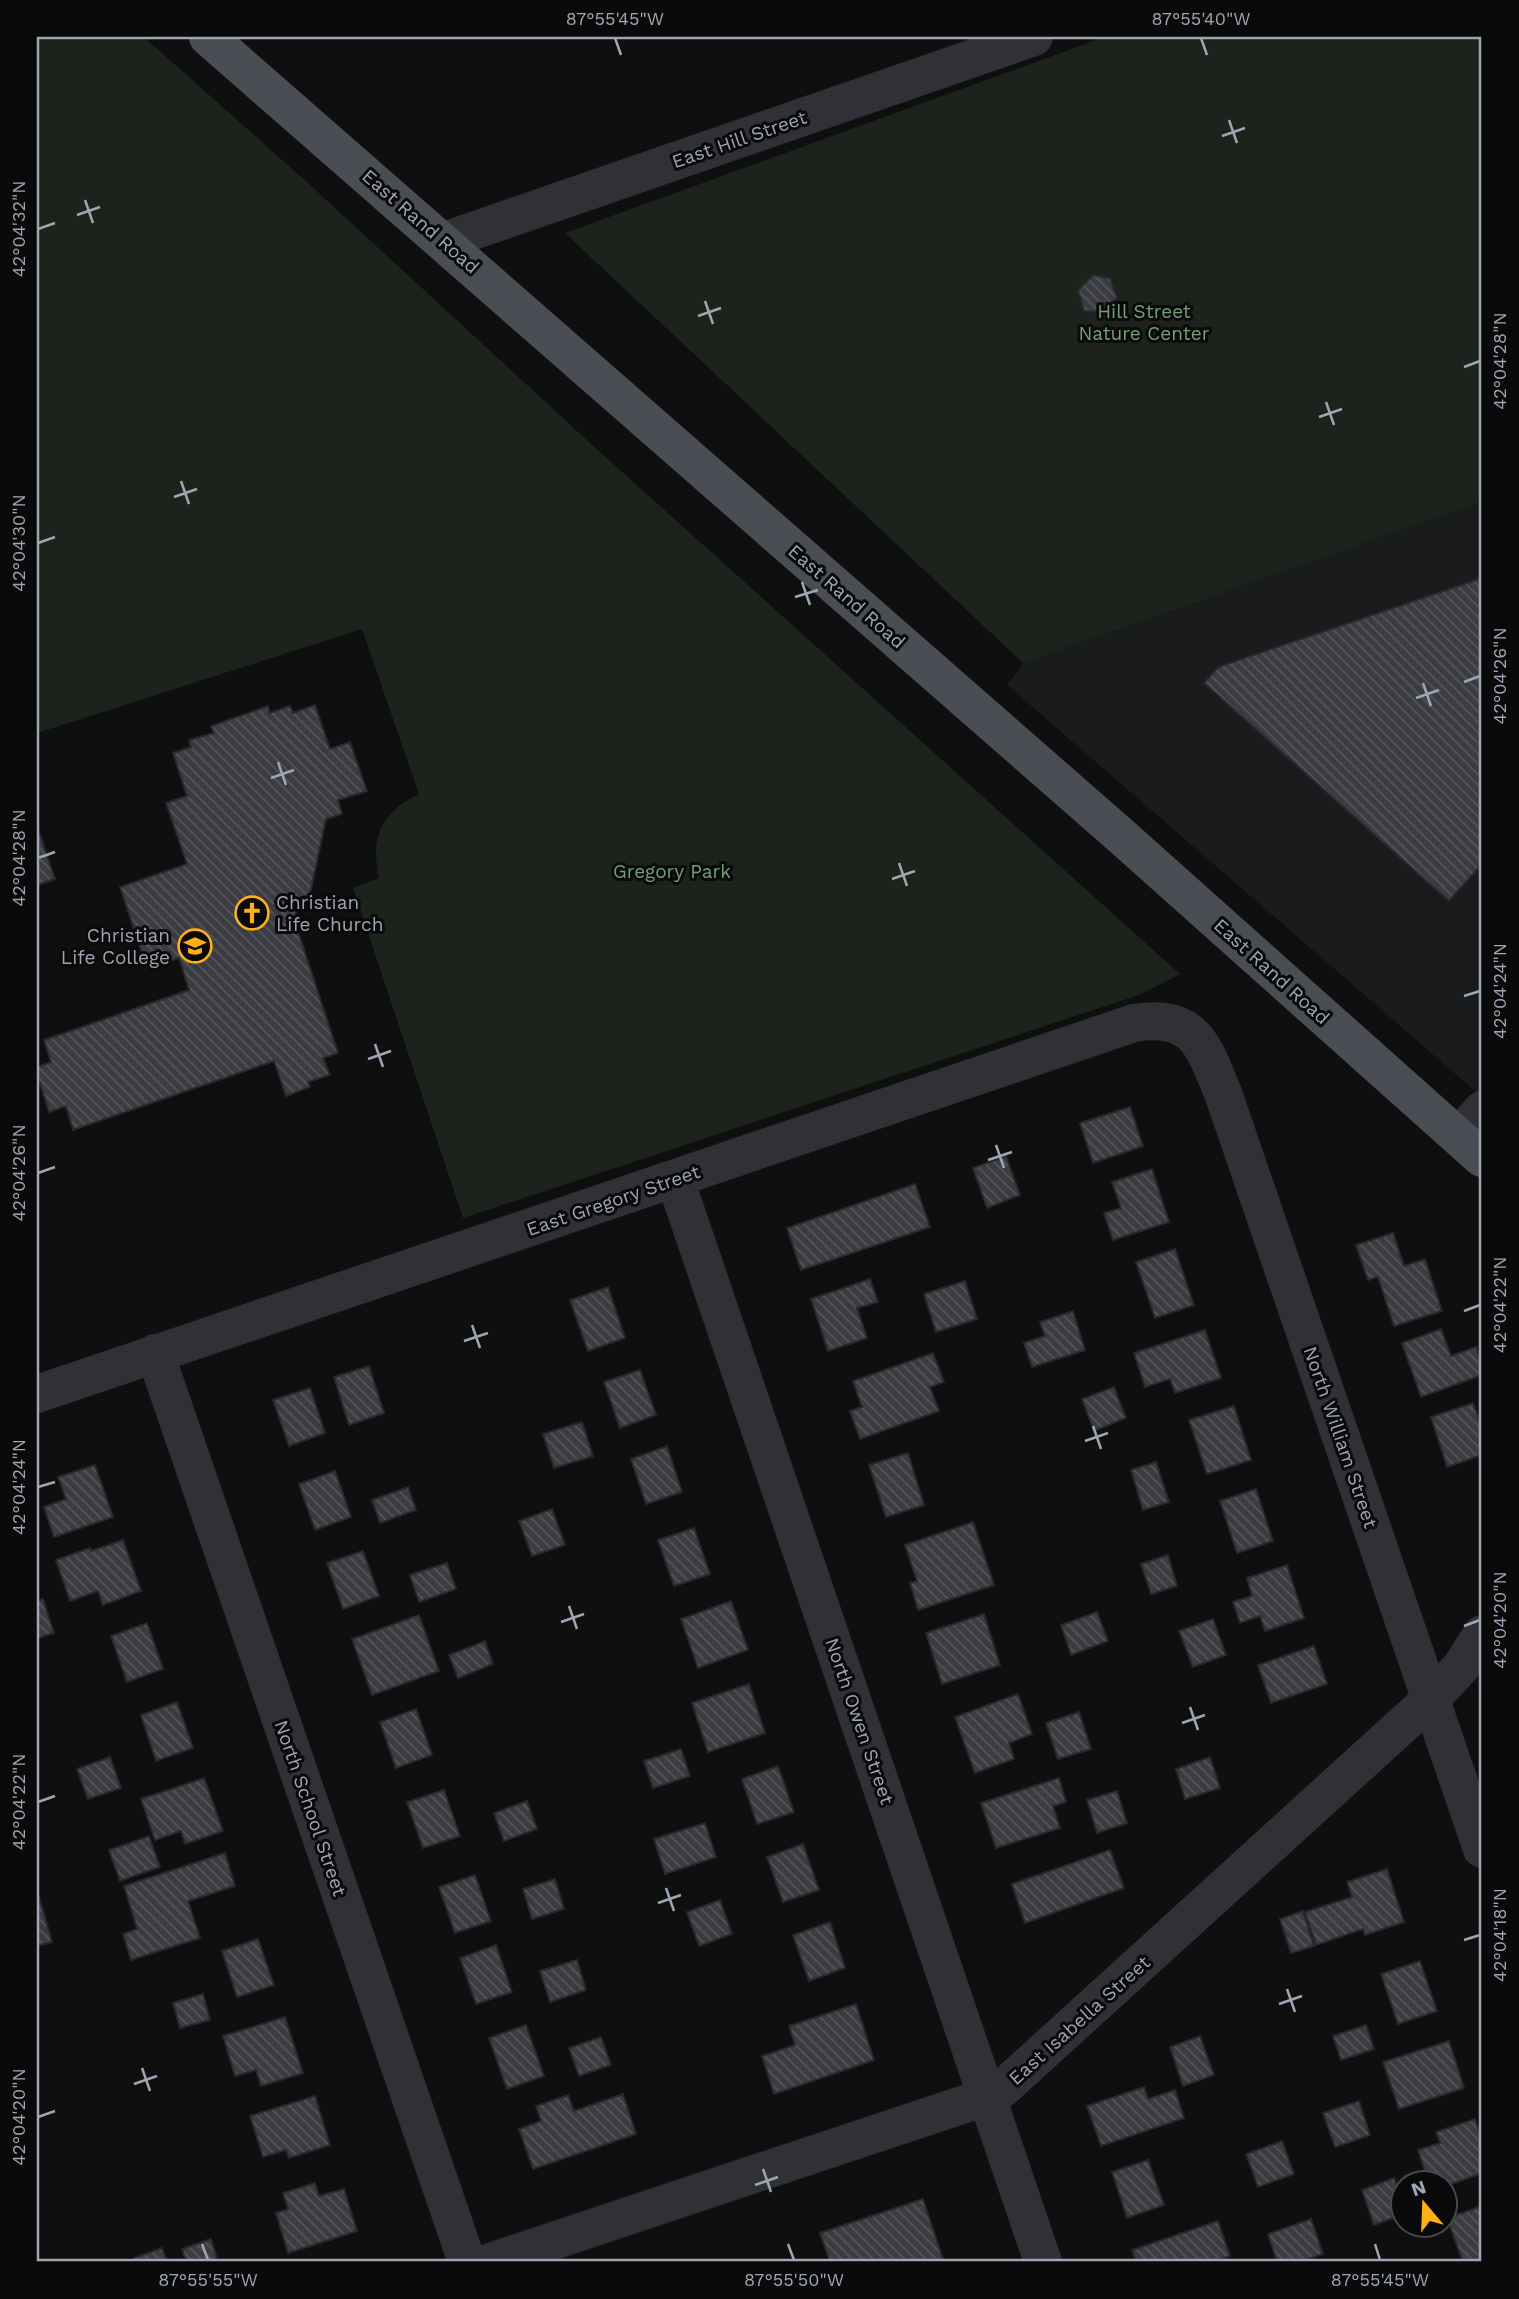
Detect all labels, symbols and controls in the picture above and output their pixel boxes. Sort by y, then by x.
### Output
text: 87°55'45"W [566,8,664,29]
text: 87°55'40"W [1151,8,1251,29]
street label: East Hill Street [669,106,810,173]
street label: East Rand Road [358,164,484,278]
text: 42°04'32"N [8,181,29,277]
park label: Hill Street Nature Center [1078,300,1210,345]
text: 42°04'28"N [1489,312,1510,410]
text: 42°04'30"N [8,494,29,592]
street label: East Rand Road [784,539,910,653]
text: 42°04'26"N [1489,627,1510,725]
text: 42°04'28"N [8,809,29,907]
park label: Gregory Park [613,860,731,883]
place label: Christian Life Church [276,891,383,936]
church icon: Christian Life Church [233,894,271,932]
street label: East Rand Road [1209,914,1334,1029]
place label: Christian Life College [61,924,170,969]
school or university icon: Christian Life College [176,927,214,965]
text: 42°04'24"N [1489,943,1510,1039]
text: 42°04'26"N [8,1124,29,1222]
street label: East Gregory Street [523,1160,703,1241]
text: 42°04'22"N [1489,1257,1510,1353]
street label: North William Street [1299,1343,1382,1531]
text: 42°04'24"N [8,1439,29,1535]
text: 42°04'20"N [1489,1571,1510,1669]
street label: North Owen Street [820,1635,899,1807]
street label: North School Street [270,1717,351,1899]
text: 42°04'22"N [8,1754,29,1850]
text: 42°04'18"N [1489,1888,1510,1982]
street label: East Isabella Street [1004,1951,1155,2090]
text: 42°04'20"N [8,2068,29,2166]
north arrow [1390,2170,1460,2240]
text: N [1408,2175,1429,2202]
text: 87°55'55"W [158,2269,258,2290]
text: 87°55'50"W [744,2269,844,2290]
text: 87°55'45"W [1331,2269,1429,2290]

